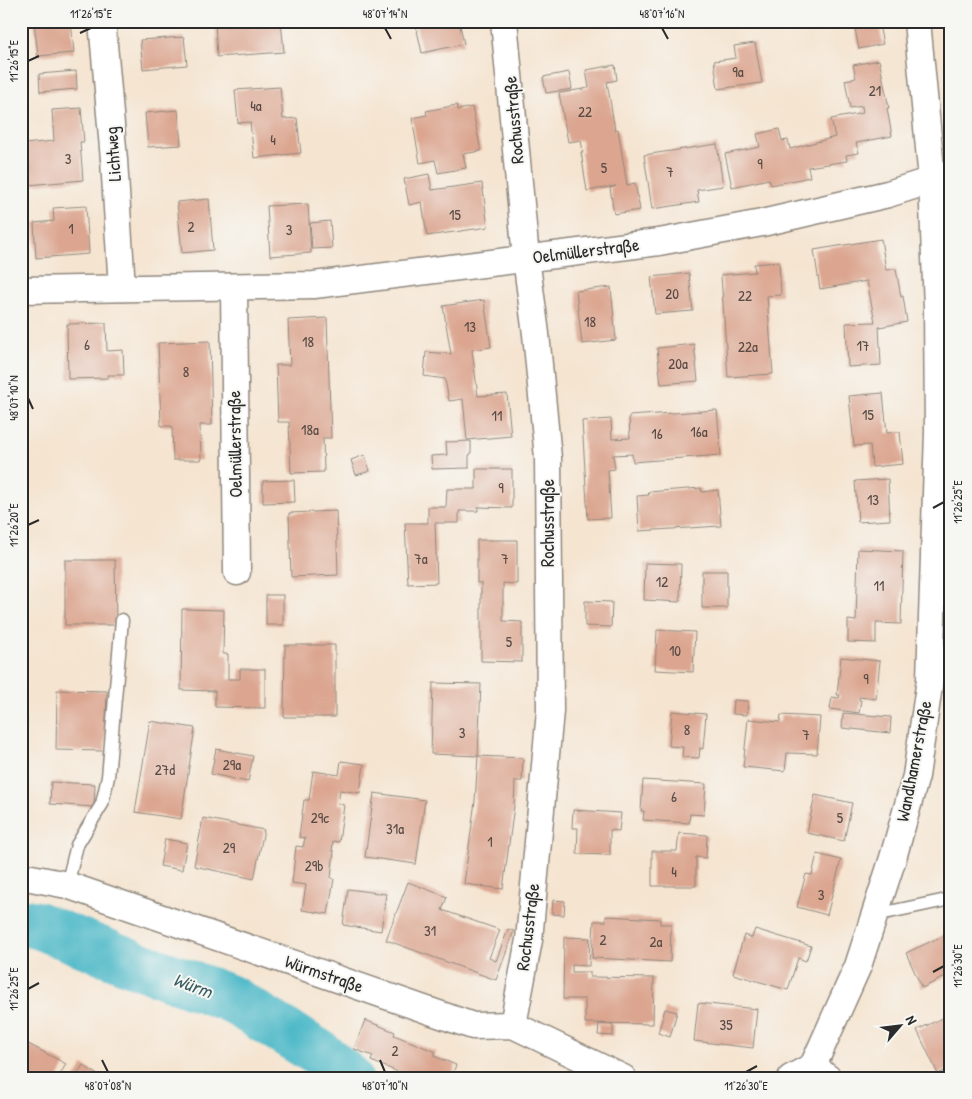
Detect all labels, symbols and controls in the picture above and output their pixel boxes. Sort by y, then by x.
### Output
text: 11°26'15"E [70,5,113,22]
text: 48°07'14"N [363,5,407,22]
text: 48°07'16"N [640,5,684,22]
text: 11°26'15"E [5,39,22,82]
house number: 9a [732,61,744,82]
street label: Rochusstraße [497,75,530,165]
house number: 21 [869,80,881,101]
house number: 4a [250,95,262,116]
house number: 22 [578,101,592,122]
street label: Lichtweg [98,126,127,182]
house number: 4 [270,129,276,150]
house number: 3 [65,148,72,169]
house number: 9 [757,153,763,174]
house number: 5 [601,157,608,178]
house number: 7 [666,161,674,182]
house number: 15 [449,204,462,225]
house number: 2 [187,216,195,237]
house number: 1 [68,218,74,239]
house number: 3 [286,219,293,240]
street label: Oelmüllerstraße [531,232,641,269]
house number: 20 [665,283,679,304]
house number: 22 [738,285,752,306]
house number: 18 [584,311,596,332]
house number: 13 [464,316,476,337]
house number: 18 [302,331,314,352]
house number: 6 [84,334,90,355]
house number: 17 [857,335,869,356]
house number: 22a [738,336,758,357]
house number: 20a [668,353,688,374]
house number: 8 [183,361,189,382]
text: 48°07'10"N [5,375,22,421]
street label: Oelmüllerstraße [221,390,248,498]
house number: 15 [862,404,875,425]
house number: 11 [492,405,502,426]
house number: 18a [301,419,319,440]
house number: 16a [690,421,708,442]
house number: 16 [651,423,663,444]
house number: 9 [498,477,504,498]
street label: Rochusstraße [535,479,560,567]
text: 11°26'25"E [949,480,966,524]
house number: 13 [867,489,879,510]
text: 11°26'20"E [5,502,22,547]
house number: 7a [414,548,428,569]
house number: 7 [501,548,509,569]
house number: 12 [656,571,668,592]
house number: 11 [874,575,884,596]
house number: 5 [506,631,513,652]
house number: 10 [669,640,681,661]
house number: 9 [863,668,869,689]
street label: Wandlhamerstraße [890,698,937,824]
house number: 8 [684,719,690,740]
house number: 3 [459,722,466,743]
house number: 7 [802,724,810,745]
house number: 29a [223,754,241,775]
house number: 27d [155,759,175,780]
house number: 6 [671,786,677,807]
house number: 29c [311,807,329,828]
house number: 5 [837,807,844,828]
house number: 31a [386,818,404,839]
house number: 1 [487,831,493,852]
house number: 29 [223,837,236,858]
house number: 29b [305,855,323,876]
house number: 4 [671,861,677,882]
street label: Rochusstraße [510,882,545,972]
house number: 3 [818,884,825,905]
house number: 31 [424,920,436,941]
house number: 2 [599,929,607,950]
house number: 2a [650,931,663,952]
text: 11°26'30"E [949,944,966,988]
street label: Würmstraße [282,948,367,999]
water label: Würm [170,966,217,1004]
text: 11°26'25"E [5,967,22,1011]
north arrow [874,1002,924,1052]
text: N [902,1012,922,1028]
house number: 35 [719,1014,733,1035]
house number: 2 [391,1040,399,1061]
text: 48°07'08"N [85,1077,131,1094]
text: 48°07'10"N [362,1077,408,1094]
text: 11°26'30"E [724,1077,768,1094]

